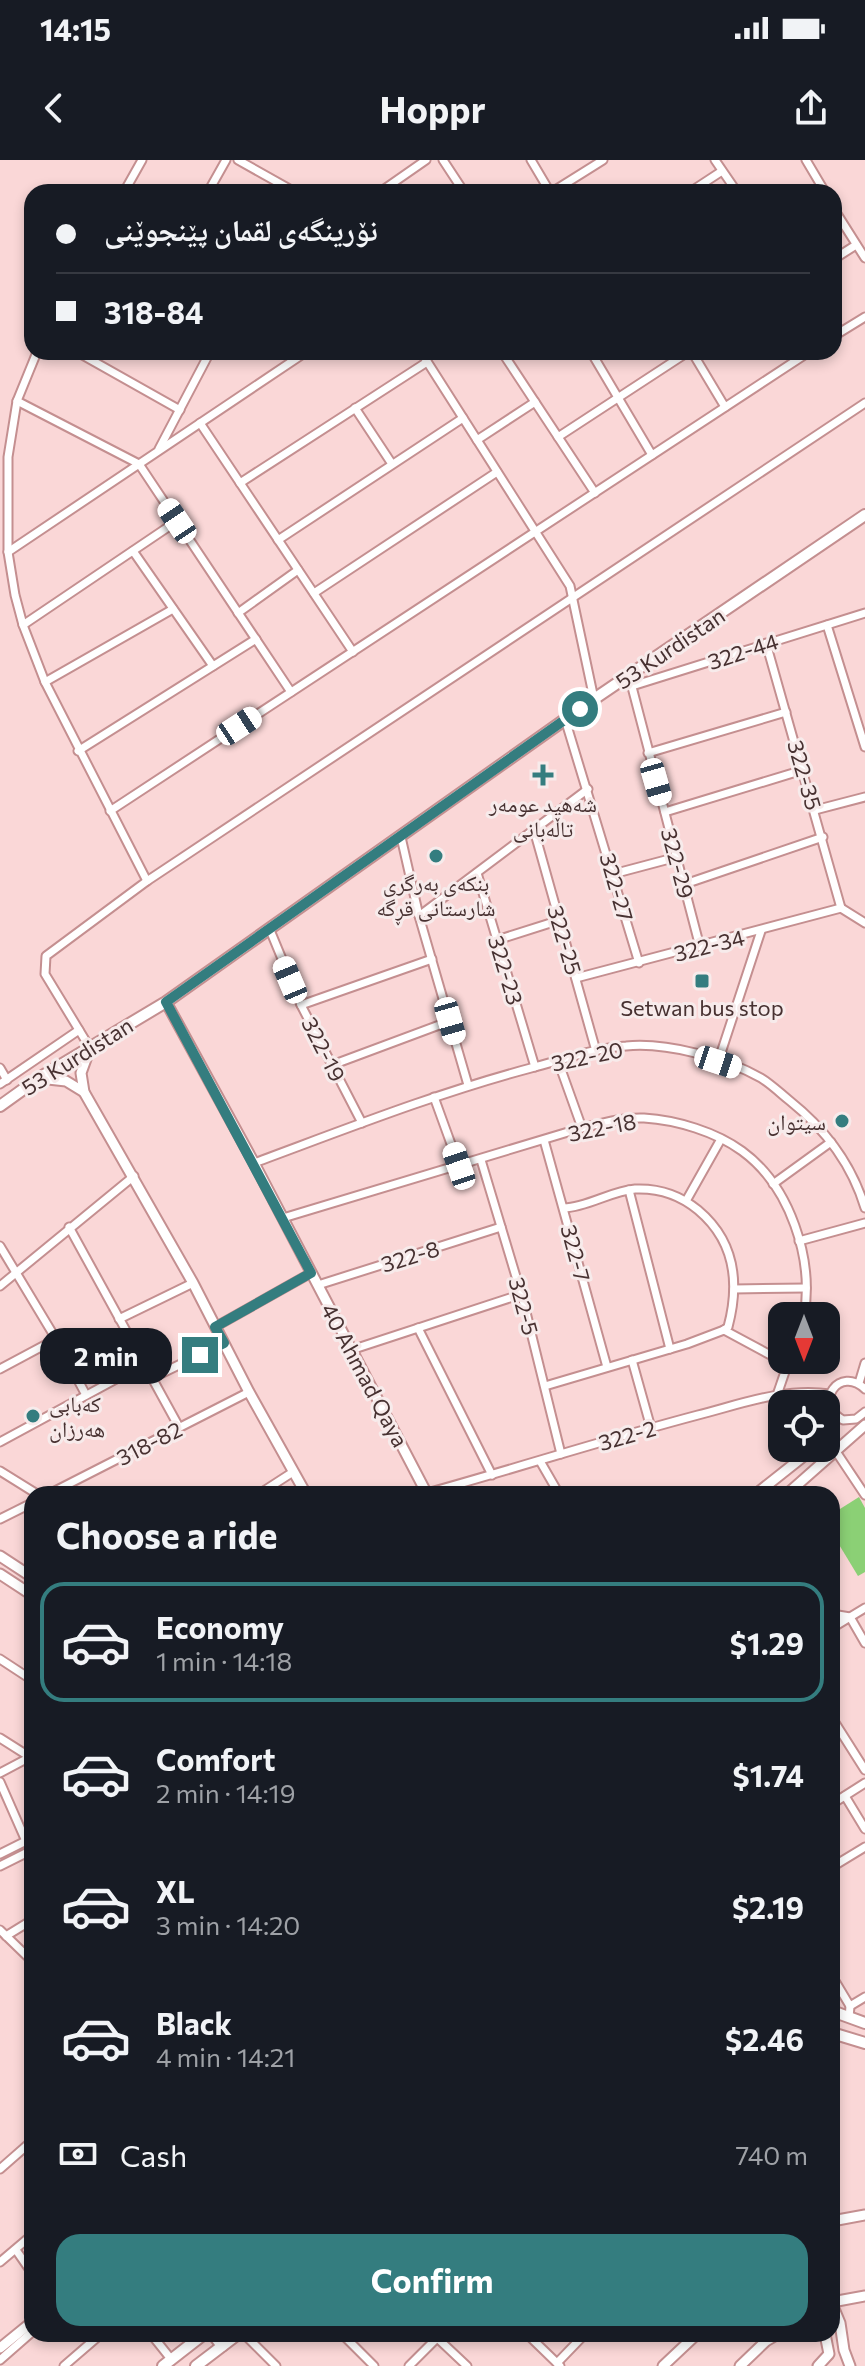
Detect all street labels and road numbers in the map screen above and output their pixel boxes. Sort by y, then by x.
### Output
street label: 53 Kurdistan [610,602,730,694]
street label: 322-44 [704,627,782,675]
street label: 322-35 [782,737,828,813]
street label: 322-29 [656,825,700,901]
street label: 322-27 [594,850,640,924]
street label: 322-25 [542,902,588,978]
street label: 322-34 [671,923,747,967]
street label: 322-23 [483,932,529,1008]
street label: 53 Kurdistan [16,1011,138,1101]
street label: 322-19 [296,1012,352,1086]
street label: 322-20 [549,1035,625,1077]
street label: 322-18 [566,1107,638,1147]
street label: 322-7 [555,1222,597,1284]
street label: 322-8 [378,1234,442,1278]
street label: 322-5 [503,1274,545,1338]
street label: 40 Ahmad Qaya [316,1298,414,1452]
street label: 322-2 [595,1414,659,1456]
street label: 318-82 [112,1415,186,1471]

